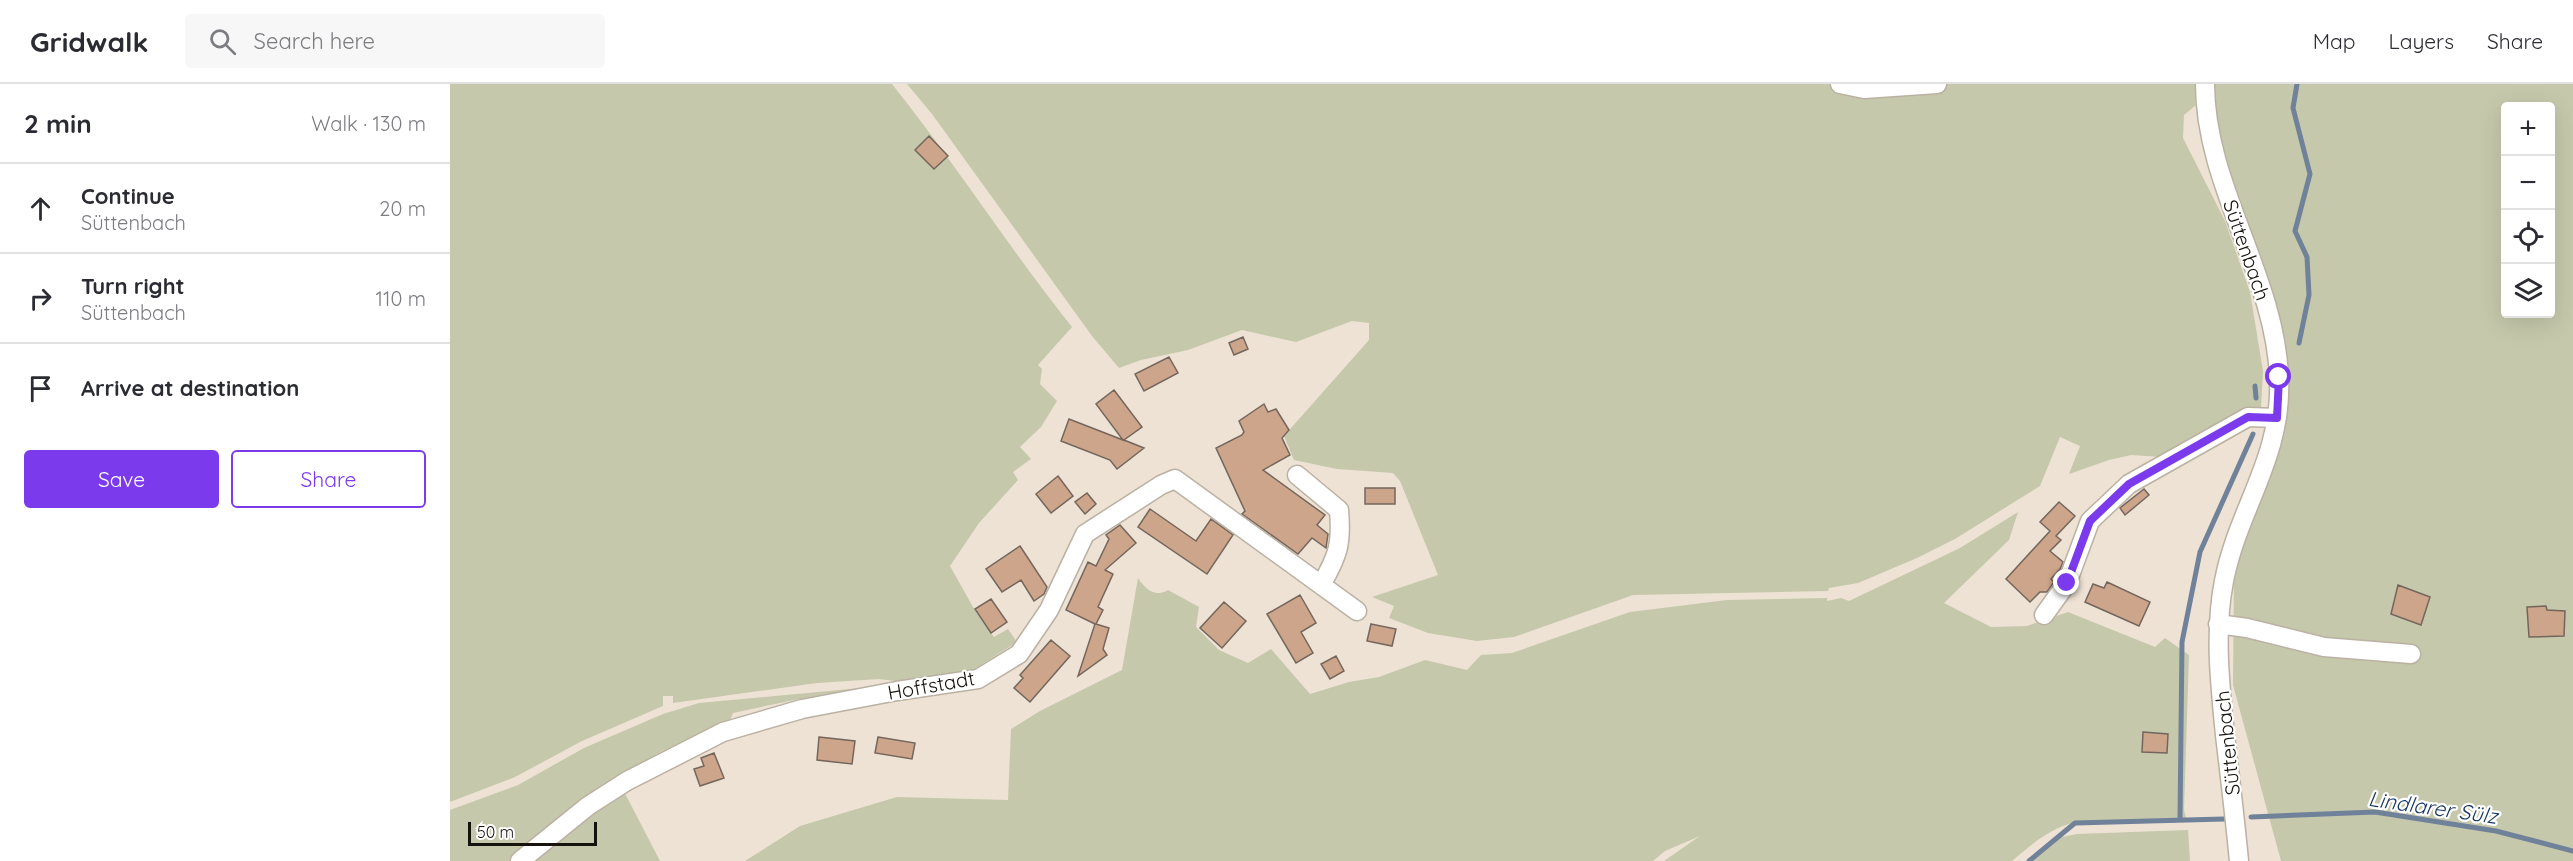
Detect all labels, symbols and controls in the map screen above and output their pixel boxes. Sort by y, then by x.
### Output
search box [185,14,605,68]
text: Gridwalk [30,24,149,59]
icon: search [206,25,239,58]
text: Search here [254,27,375,55]
text: Map [2313,28,2356,54]
text: Layers [2389,28,2454,54]
text: Share [2487,28,2543,54]
map controls [2501,102,2555,318]
button: + [2501,102,2555,156]
text: 2 min [24,107,92,140]
text: Walk · 130 m [311,111,426,136]
button: − [2501,156,2555,210]
text: Continue [81,182,175,210]
icon: ahead [24,192,57,225]
text: 20 m [379,196,426,221]
street label: Süttenbach [2218,196,2276,304]
text: Süttenbach [81,210,186,235]
button: locate [2501,210,2555,264]
button: layers [2501,264,2555,318]
text: Turn right [81,272,185,300]
icon: right [24,282,57,315]
text: 110 m [376,286,426,311]
text: Süttenbach [81,300,186,325]
route start [2265,363,2291,389]
icon: arrive [24,372,57,405]
text: Arrive at destination [81,374,299,402]
button: Save [24,450,219,508]
button: Share [231,450,426,508]
route end [2053,569,2079,595]
street label: Hoffstadt [885,665,977,705]
street label: Süttenbach [2209,690,2245,796]
water label: Lindlarer Sülz [2367,785,2501,829]
scale bar [468,819,597,846]
text: 50 m [477,822,514,842]

